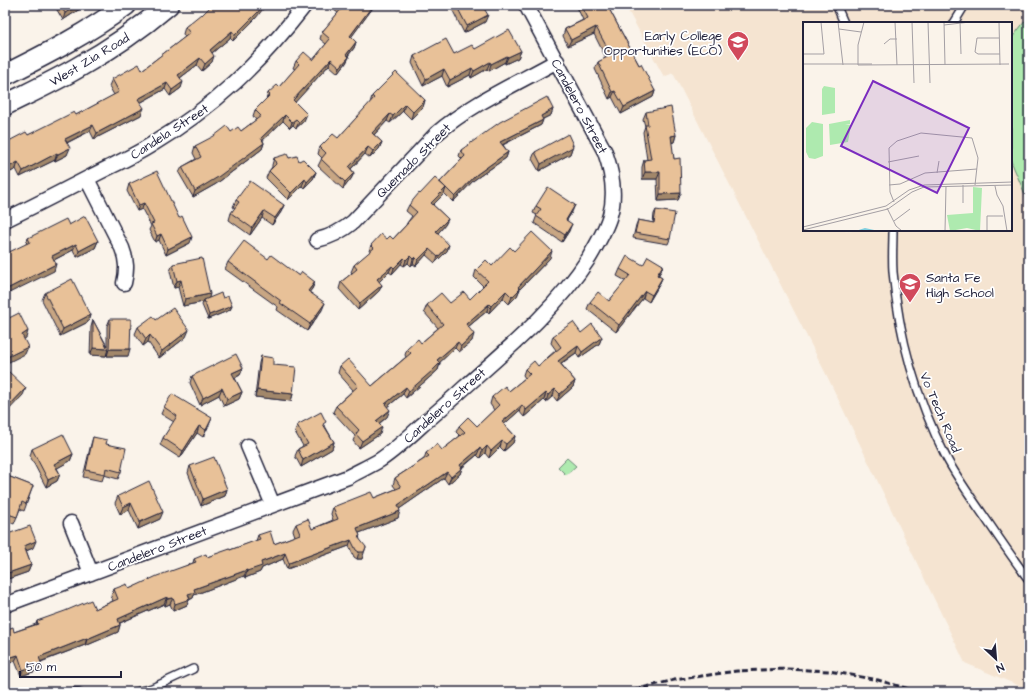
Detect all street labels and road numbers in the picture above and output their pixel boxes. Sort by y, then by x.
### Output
street label: West Zia Road [46,29,133,91]
street label: Candelero Street [547,56,612,158]
street label: Candela Street [127,99,213,164]
street label: Quemado Street [372,119,456,202]
street label: Candelero Street [400,363,490,448]
street label: Vo Tech Road [915,370,965,456]
street label: Candelero Street [105,521,210,576]

